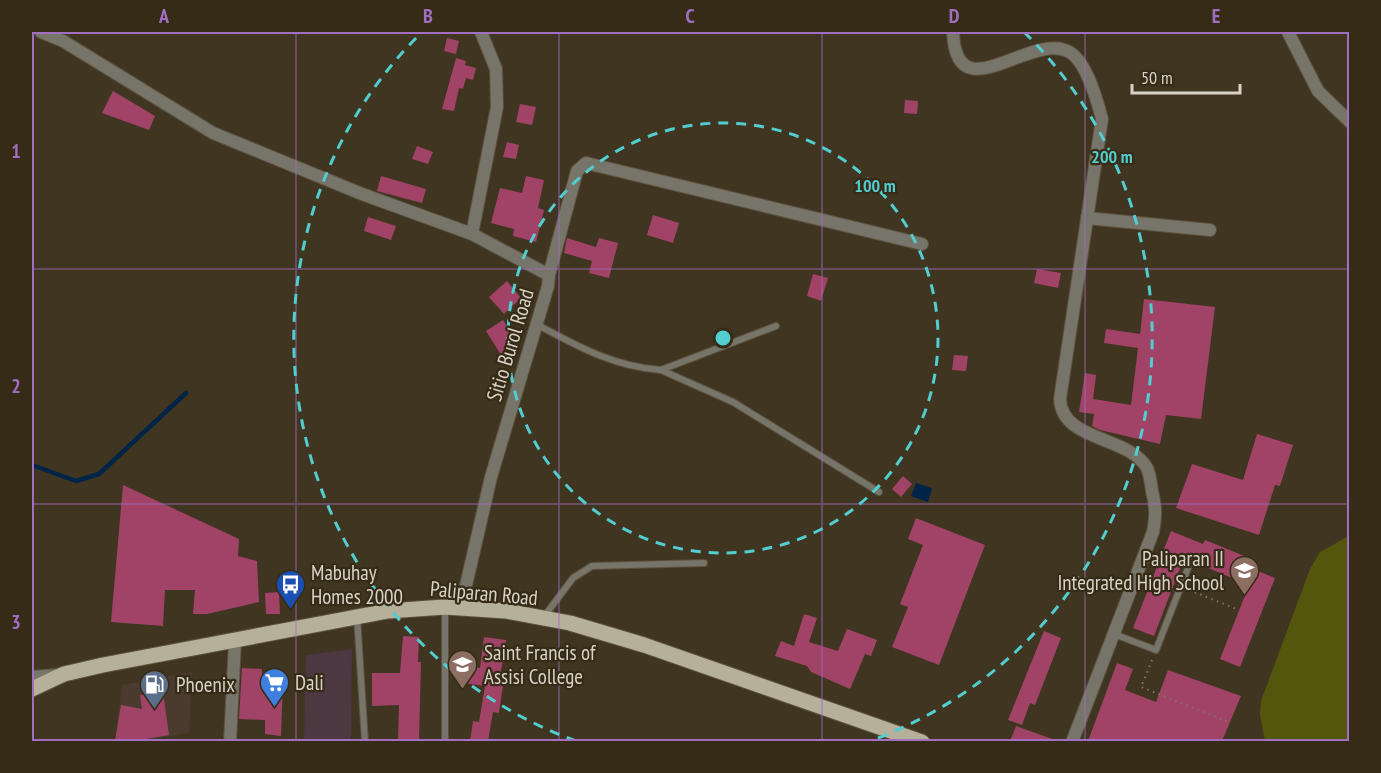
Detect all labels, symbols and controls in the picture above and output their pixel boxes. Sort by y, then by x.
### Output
text: A [158,3,170,29]
text: B [423,3,433,29]
text: C [685,3,695,29]
text: D [949,3,960,29]
text: E [1212,3,1220,29]
scale bar [1132,57,1240,95]
text: 50 m [1141,66,1173,89]
text: 1 [11,138,21,164]
text: 200 m [1091,145,1133,168]
text: 100 m [854,174,896,197]
street label: Sitio Burol Road [480,285,540,405]
centre of rings [713,328,733,348]
text: 2 [11,373,21,399]
place label: Paliparan II Integrated High School [1057,545,1224,596]
school or university icon: Paliparan II Integrated High School [1229,554,1261,596]
place label: Mabuhay Homes 2000 [311,559,403,610]
bus stop icon: Mabuhay Homes 2000 [274,568,306,610]
street label: Paliparan Road [429,575,539,611]
text: 3 [11,609,21,635]
place label: Saint Francis of Assisi College [484,639,596,690]
school or university icon: Saint Francis of Assisi College [447,648,479,690]
supermarket icon: Dali [258,666,290,708]
fuel station icon: Phoenix [139,668,171,710]
place label: Dali [295,669,324,696]
place label: Phoenix [176,671,235,698]

